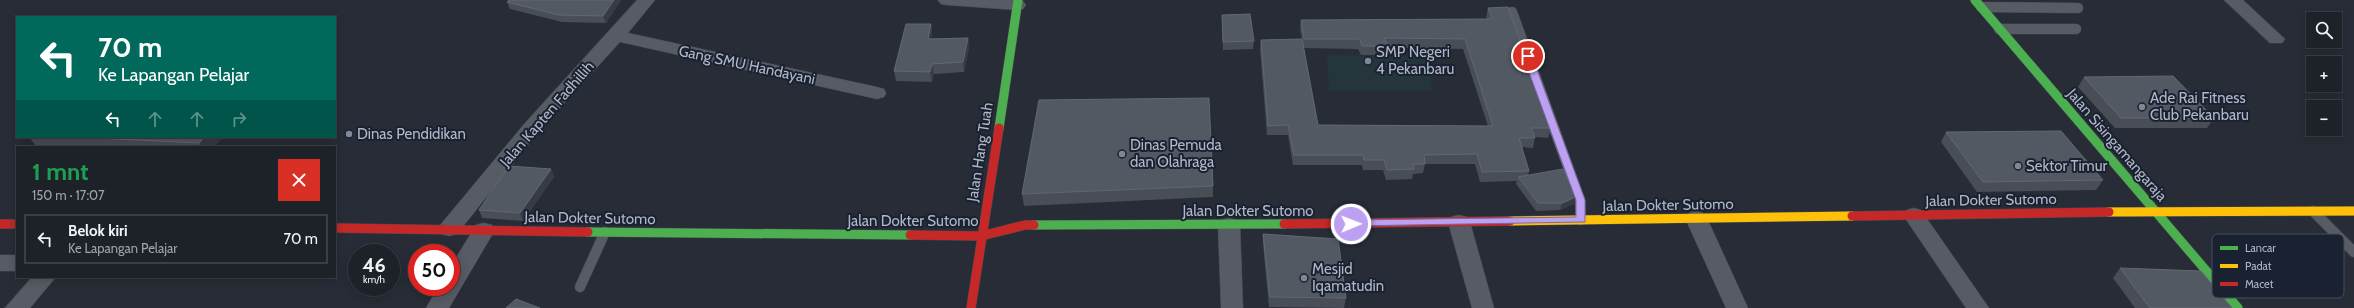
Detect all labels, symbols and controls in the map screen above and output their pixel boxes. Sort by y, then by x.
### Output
map controls [2306,12,2342,136]
button: search [2306,12,2342,48]
text: 70 m [98,30,162,64]
icon: left [32,32,84,84]
pin [1511,39,1545,73]
street label: Gang SMU Handayani [677,42,817,88]
place label: SMP Negeri 4 Pekanbaru [1376,43,1454,78]
icon: arrive [1517,45,1539,67]
marker: SMP Negeri 4 Pekanbaru [1363,56,1373,66]
button: + [2306,56,2342,92]
street label: Jalan Kapten Fadhillih [496,58,598,171]
text: Ke Lapangan Pelajar [98,64,249,86]
street label: Jalan Sisingamangaraja [2063,84,2171,206]
place label: Ade Rai Fitness Club Pekanbaru [2150,89,2249,124]
button: − [2306,100,2342,136]
street label: Jalan Hang Tuah [963,101,997,204]
marker: Ade Rai Fitness Club Pekanbaru [2137,102,2147,112]
icon: left [102,108,124,130]
icon: ahead [144,108,166,130]
icon: ahead [186,108,208,130]
icon: right [228,108,250,130]
place label: Dinas Pendidikan [357,125,466,143]
marker: Dinas Pendidikan [344,129,354,139]
place label: Dinas Pemuda dan Olahraga [1130,136,1223,171]
marker: Dinas Pemuda dan Olahraga [1117,149,1127,159]
text: 1 mnt [32,157,88,186]
place label: Sektor Timur [2026,157,2108,175]
button: close [278,159,320,201]
marker: Sektor Timur [2013,161,2023,171]
text: 150 m · 17:07 [32,187,105,203]
street label: Jalan Dokter Sutomo [1924,190,2057,210]
street label: Jalan Dokter Sutomo [1601,195,1734,215]
street label: Jalan Dokter Sutomo [1181,202,1314,220]
position arrow [1330,203,1372,245]
street label: Jalan Dokter Sutomo [523,208,656,228]
street label: Jalan Dokter Sutomo [846,212,979,230]
text: Belok kiri [68,222,128,240]
icon: left [34,228,56,250]
text: 70 m [284,230,318,248]
legend [2212,234,2344,298]
text: Ke Lapangan Pelajar [68,240,177,256]
text: Lancar [2245,241,2276,255]
speed limit sign: 50 [408,244,460,296]
text: 46 [362,253,386,277]
text: Padat [2245,259,2272,273]
place label: Mesjid Iqamatudin [1312,260,1384,295]
text: km/h [363,273,385,286]
marker: Mesjid Iqamatudin [1299,273,1309,283]
text: Macet [2245,277,2274,291]

